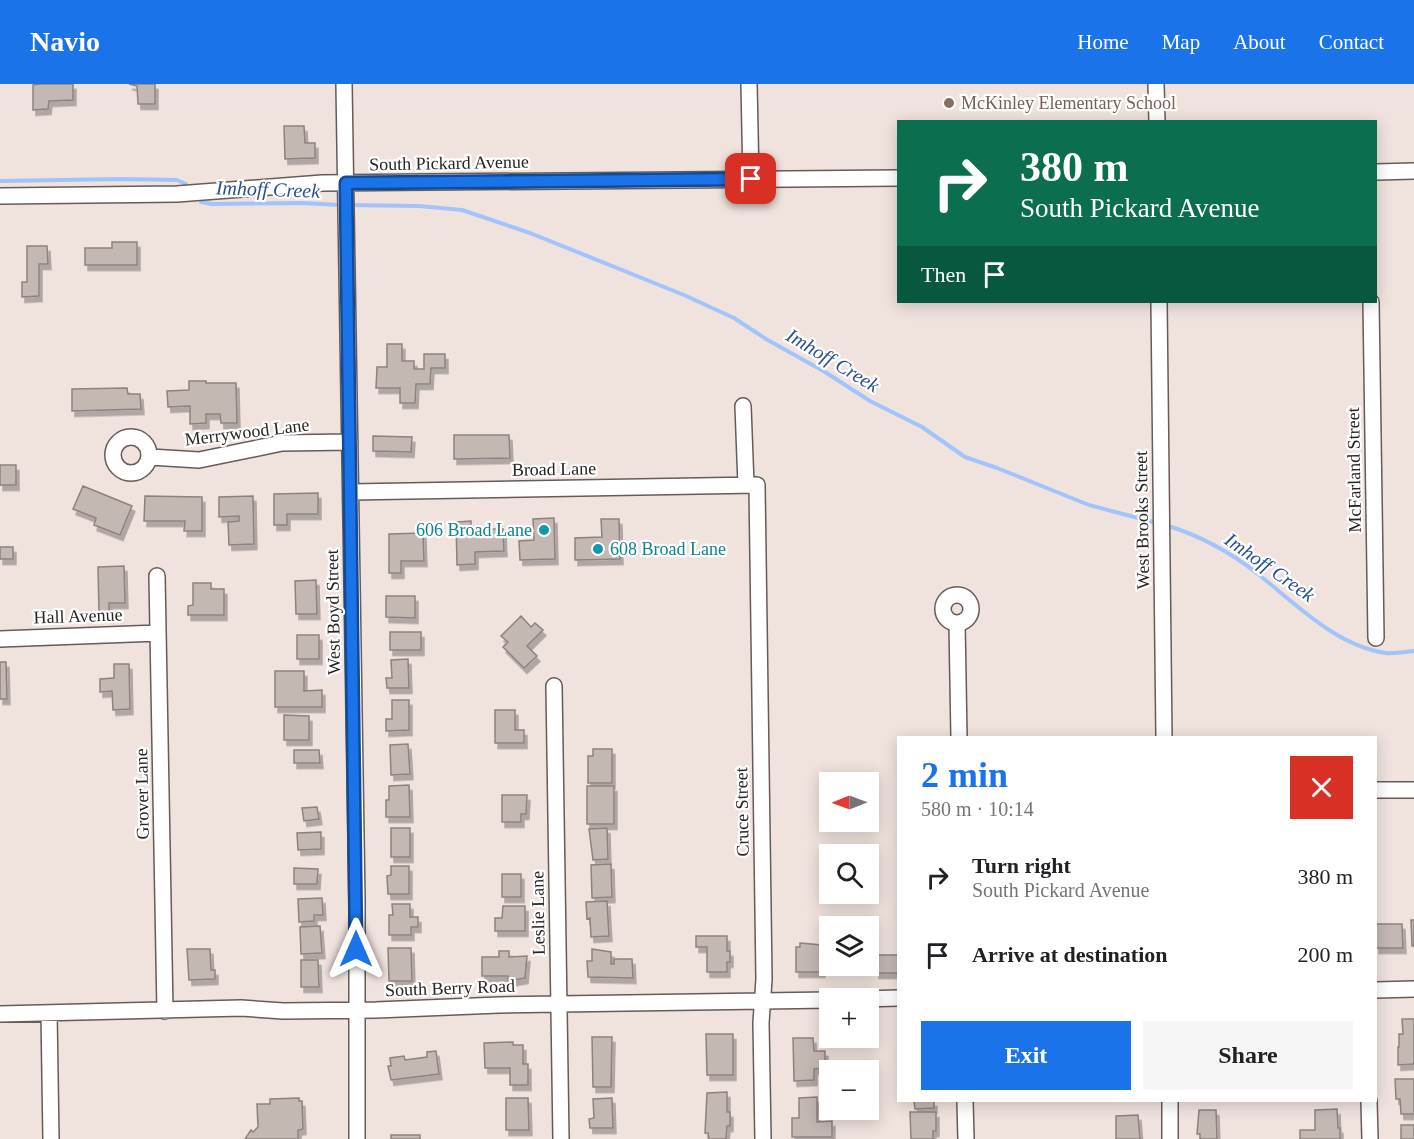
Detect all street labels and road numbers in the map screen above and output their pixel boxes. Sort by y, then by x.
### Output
street label: South Pickard Avenue [369,152,529,174]
street label: McFarland Street [1343,407,1365,533]
street label: Merrywood Lane [184,414,310,450]
street label: West Brooks Street [1131,451,1153,589]
street label: Broad Lane [512,458,596,480]
street label: West Boyd Street [322,549,344,675]
street label: Hall Avenue [33,604,123,628]
street label: Grover Lane [131,748,153,840]
street label: Cruce Street [731,767,753,857]
street label: Leslie Lane [527,871,549,955]
street label: South Berry Road [385,976,515,1000]

